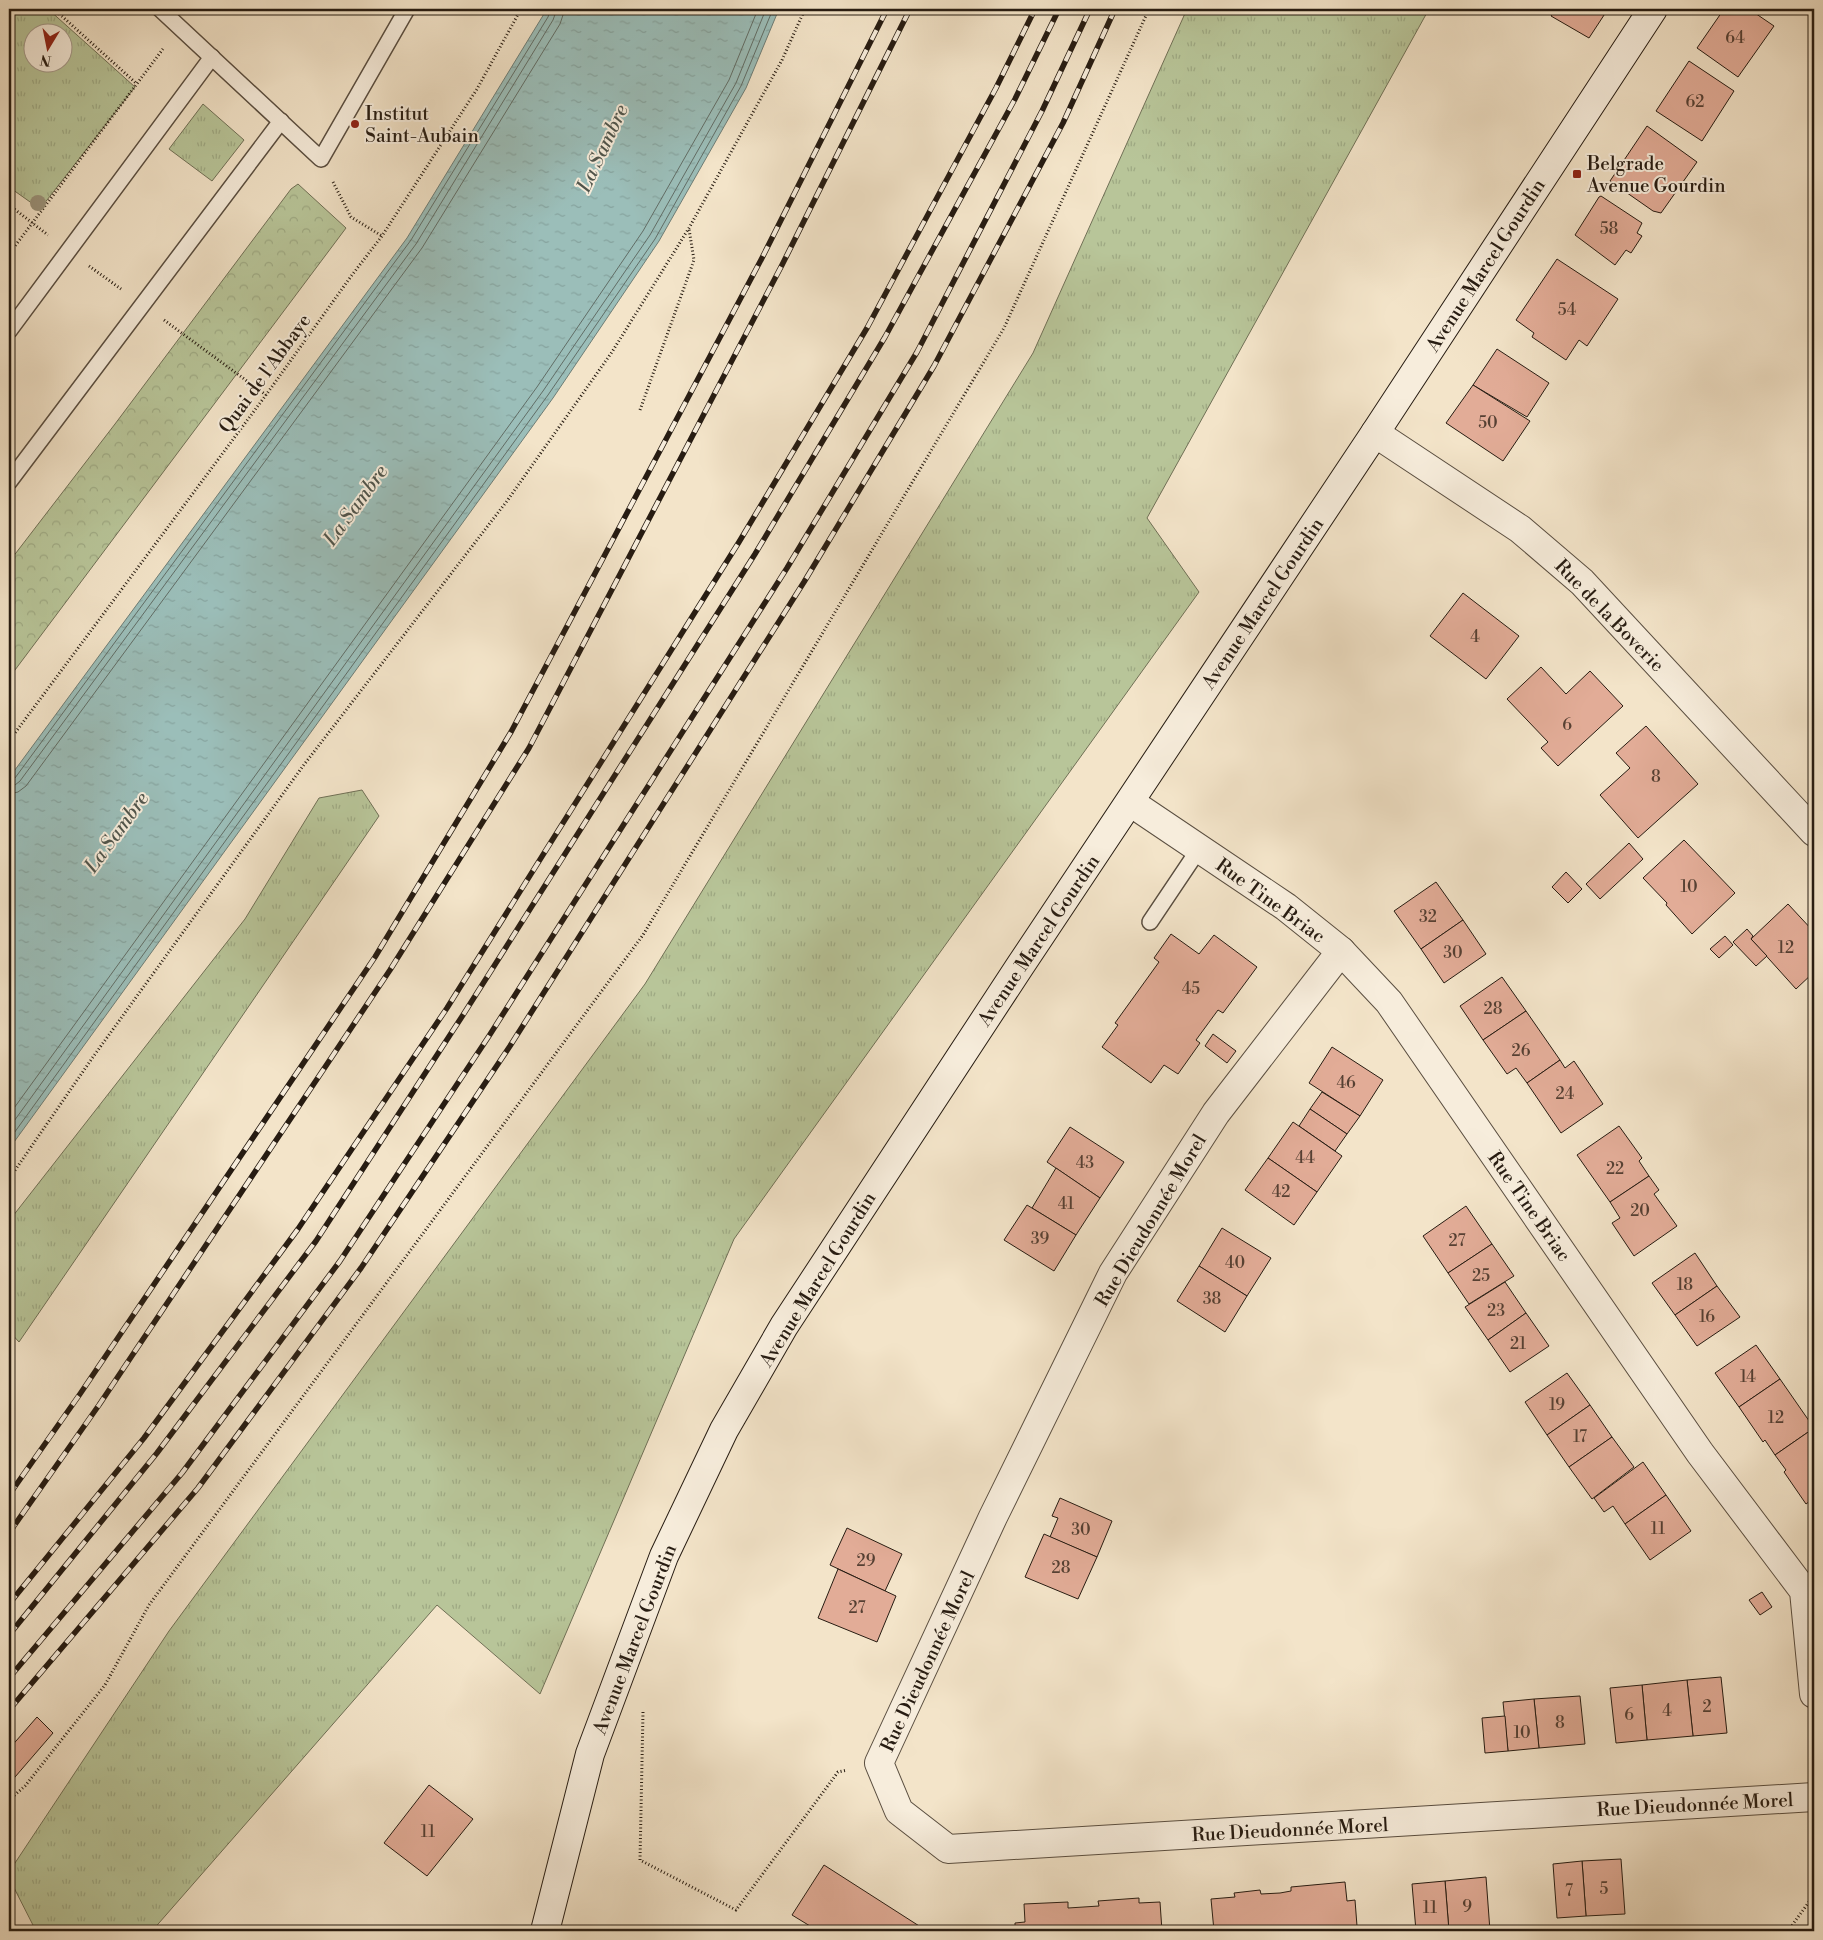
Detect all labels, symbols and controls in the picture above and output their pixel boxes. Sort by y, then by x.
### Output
north arrow [22,22,72,72]
house number: 64 [1725,28,1745,48]
text: N [39,50,53,70]
house number: 62 [1686,92,1704,112]
water label: La Sambre [572,100,635,197]
place label: Institut Saint-Aubain [365,102,479,148]
marker: Institut Saint-Aubain [349,118,361,130]
place label: Belgrade Avenue Gourdin [1586,152,1726,198]
marker: Belgrade Avenue Gourdin [1571,168,1583,180]
street label: Avenue Marcel Gourdin [1420,174,1551,357]
house number: 58 [1600,219,1619,239]
house number: 54 [1558,300,1577,320]
street label: Quai de l'Abbaye [213,309,316,438]
house number: 50 [1478,413,1498,433]
water label: La Sambre [318,460,394,552]
street label: Avenue Marcel Gourdin [1196,513,1329,695]
street label: Rue de la Boverie [1549,554,1669,677]
house number: 4 [1470,627,1480,647]
house number: 6 [1562,715,1572,735]
house number: 8 [1651,767,1661,787]
water label: La Sambre [79,787,155,879]
street label: Avenue Marcel Gourdin [972,850,1105,1032]
street label: Rue Tine Briac [1211,853,1330,949]
house number: 10 [1681,877,1698,897]
house number: 32 [1419,907,1437,927]
house number: 12 [1778,938,1794,958]
house number: 30 [1443,943,1463,963]
house number: 45 [1182,979,1200,999]
house number: 28 [1484,999,1503,1019]
house number: 26 [1512,1041,1531,1061]
house number: 46 [1336,1073,1356,1093]
house number: 24 [1556,1084,1575,1104]
street label: Rue Dieudonnée Morel [1090,1130,1212,1311]
street label: Rue Tine Briac [1482,1147,1576,1266]
house number: 44 [1295,1148,1315,1168]
house number: 43 [1076,1153,1094,1173]
house number: 22 [1606,1159,1624,1179]
house number: 42 [1272,1182,1290,1202]
street label: Avenue Marcel Gourdin [754,1188,881,1372]
house number: 41 [1058,1194,1074,1214]
house number: 20 [1630,1201,1650,1221]
house number: 39 [1031,1229,1050,1249]
house number: 27 [1448,1231,1466,1251]
house number: 40 [1225,1253,1245,1273]
house number: 25 [1472,1266,1490,1286]
house number: 18 [1677,1275,1693,1295]
house number: 38 [1203,1289,1222,1309]
house number: 23 [1487,1301,1505,1321]
house number: 16 [1699,1307,1715,1327]
house number: 21 [1510,1334,1526,1354]
house number: 14 [1740,1367,1756,1387]
house number: 19 [1549,1395,1565,1415]
house number: 12 [1768,1408,1784,1428]
house number: 17 [1573,1427,1587,1447]
house number: 11 [1651,1519,1665,1539]
house number: 30 [1071,1520,1091,1540]
street label: Avenue Marcel Gourdin [587,1541,682,1739]
house number: 29 [857,1551,876,1571]
house number: 28 [1052,1558,1071,1578]
street label: Rue Dieudonnée Morel [875,1567,981,1756]
house number: 27 [848,1598,866,1618]
house number: 2 [1702,1697,1712,1717]
house number: 4 [1662,1701,1672,1721]
house number: 6 [1624,1705,1634,1725]
house number: 8 [1555,1713,1565,1733]
house number: 10 [1514,1723,1531,1743]
street label: Rue Dieudonnée Morel [1596,1788,1794,1822]
street label: Rue Dieudonnée Morel [1191,1813,1389,1847]
house number: 11 [421,1822,435,1842]
house number: 5 [1600,1879,1609,1899]
house number: 7 [1565,1881,1573,1901]
house number: 9 [1462,1897,1472,1917]
house number: 11 [1423,1898,1437,1918]

